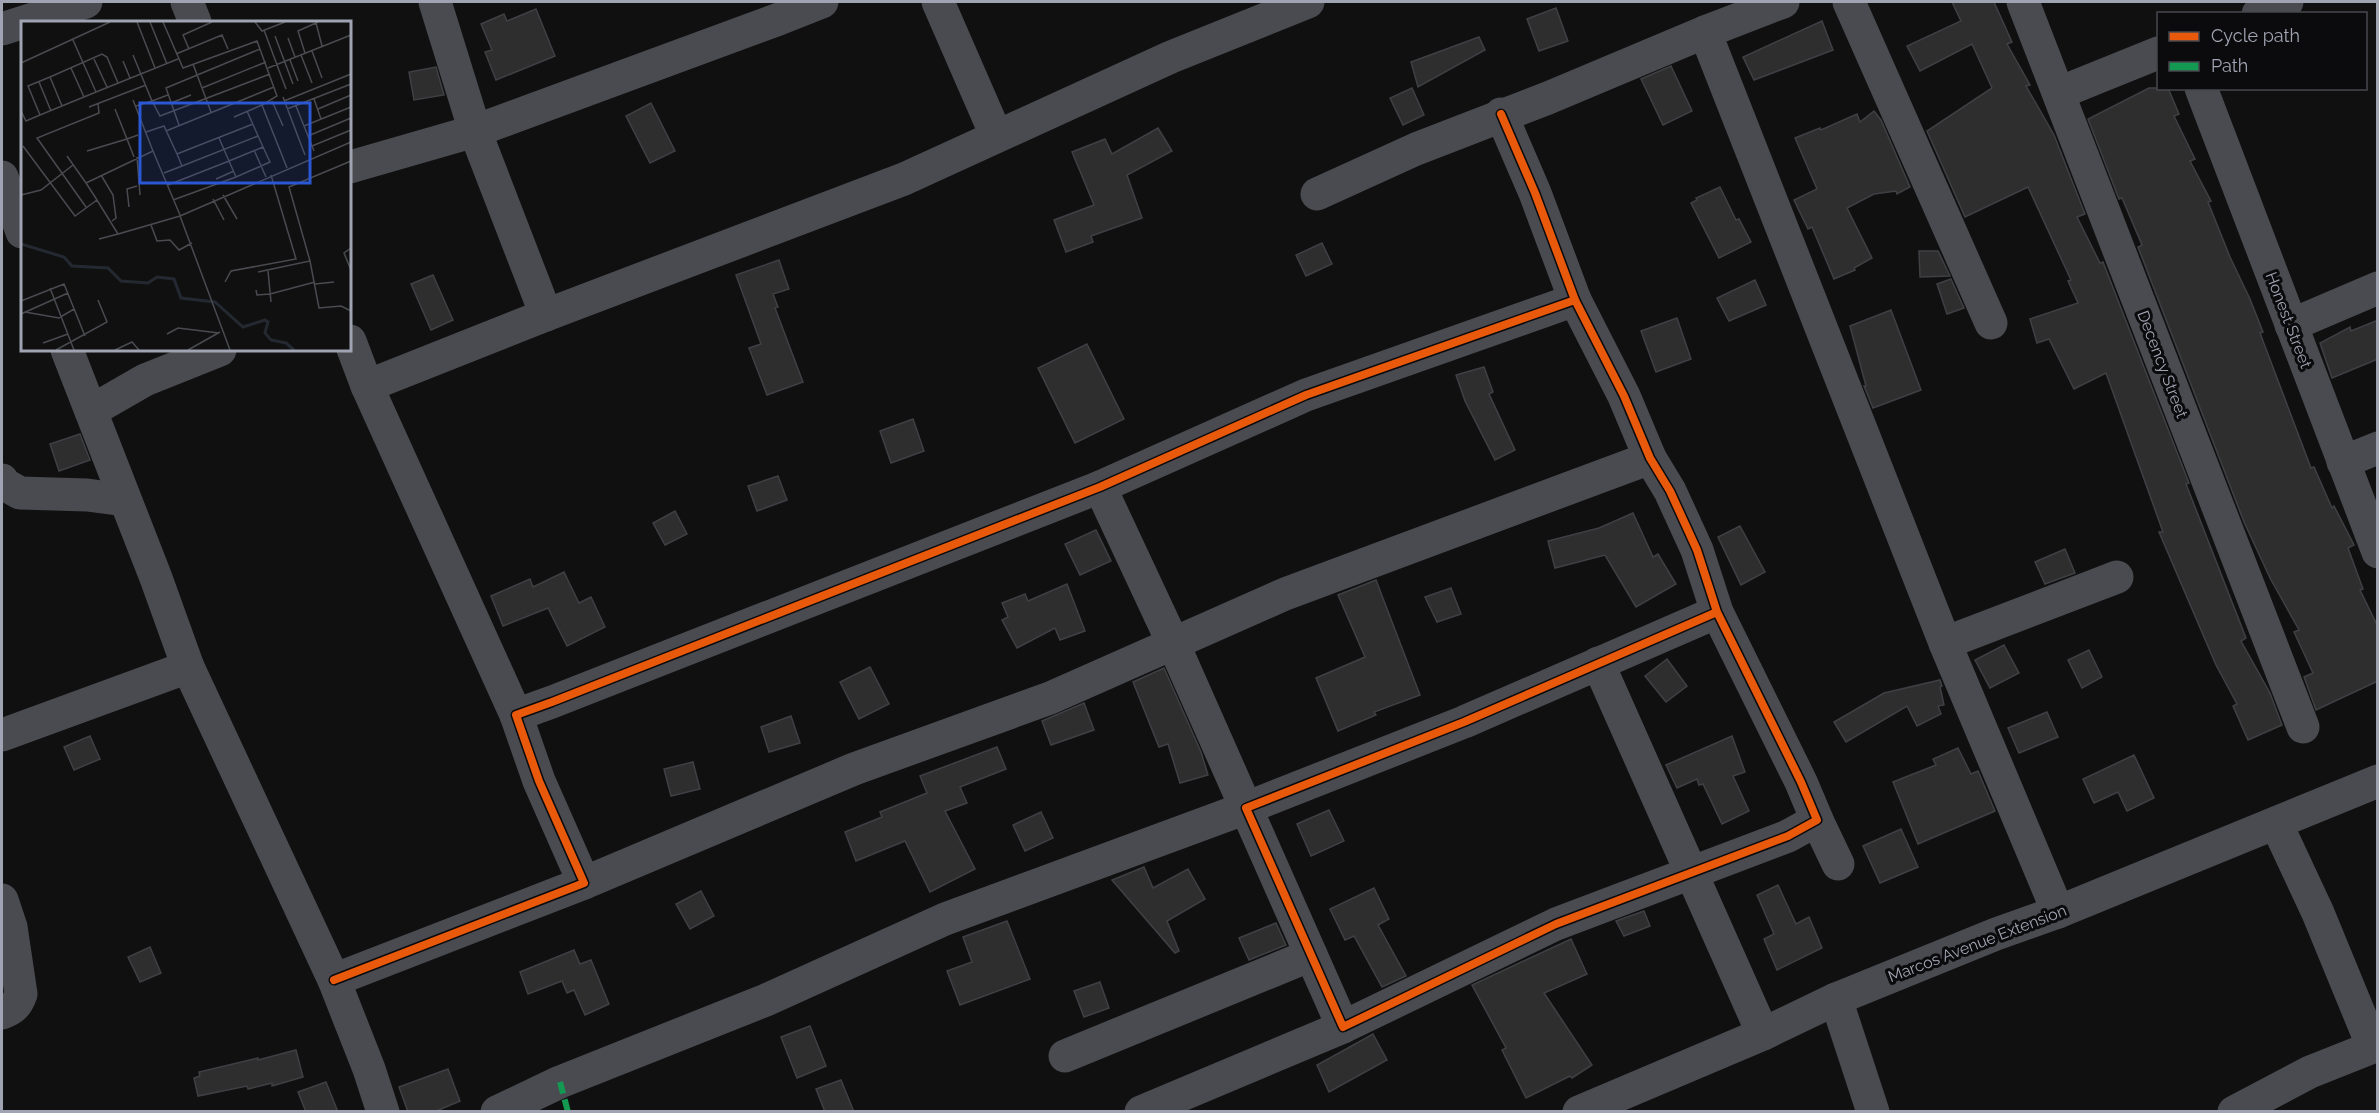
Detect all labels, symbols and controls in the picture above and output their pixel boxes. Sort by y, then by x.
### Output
legend [2157,12,2367,90]
inset map [21,21,351,351]
text: Cycle path [2211,25,2300,46]
text: Path [2211,55,2248,76]
street label: Honest Street [2261,269,2316,372]
street label: Decency Street [2133,308,2192,421]
street label: Marcos Avenue Extension [1885,901,2069,986]

